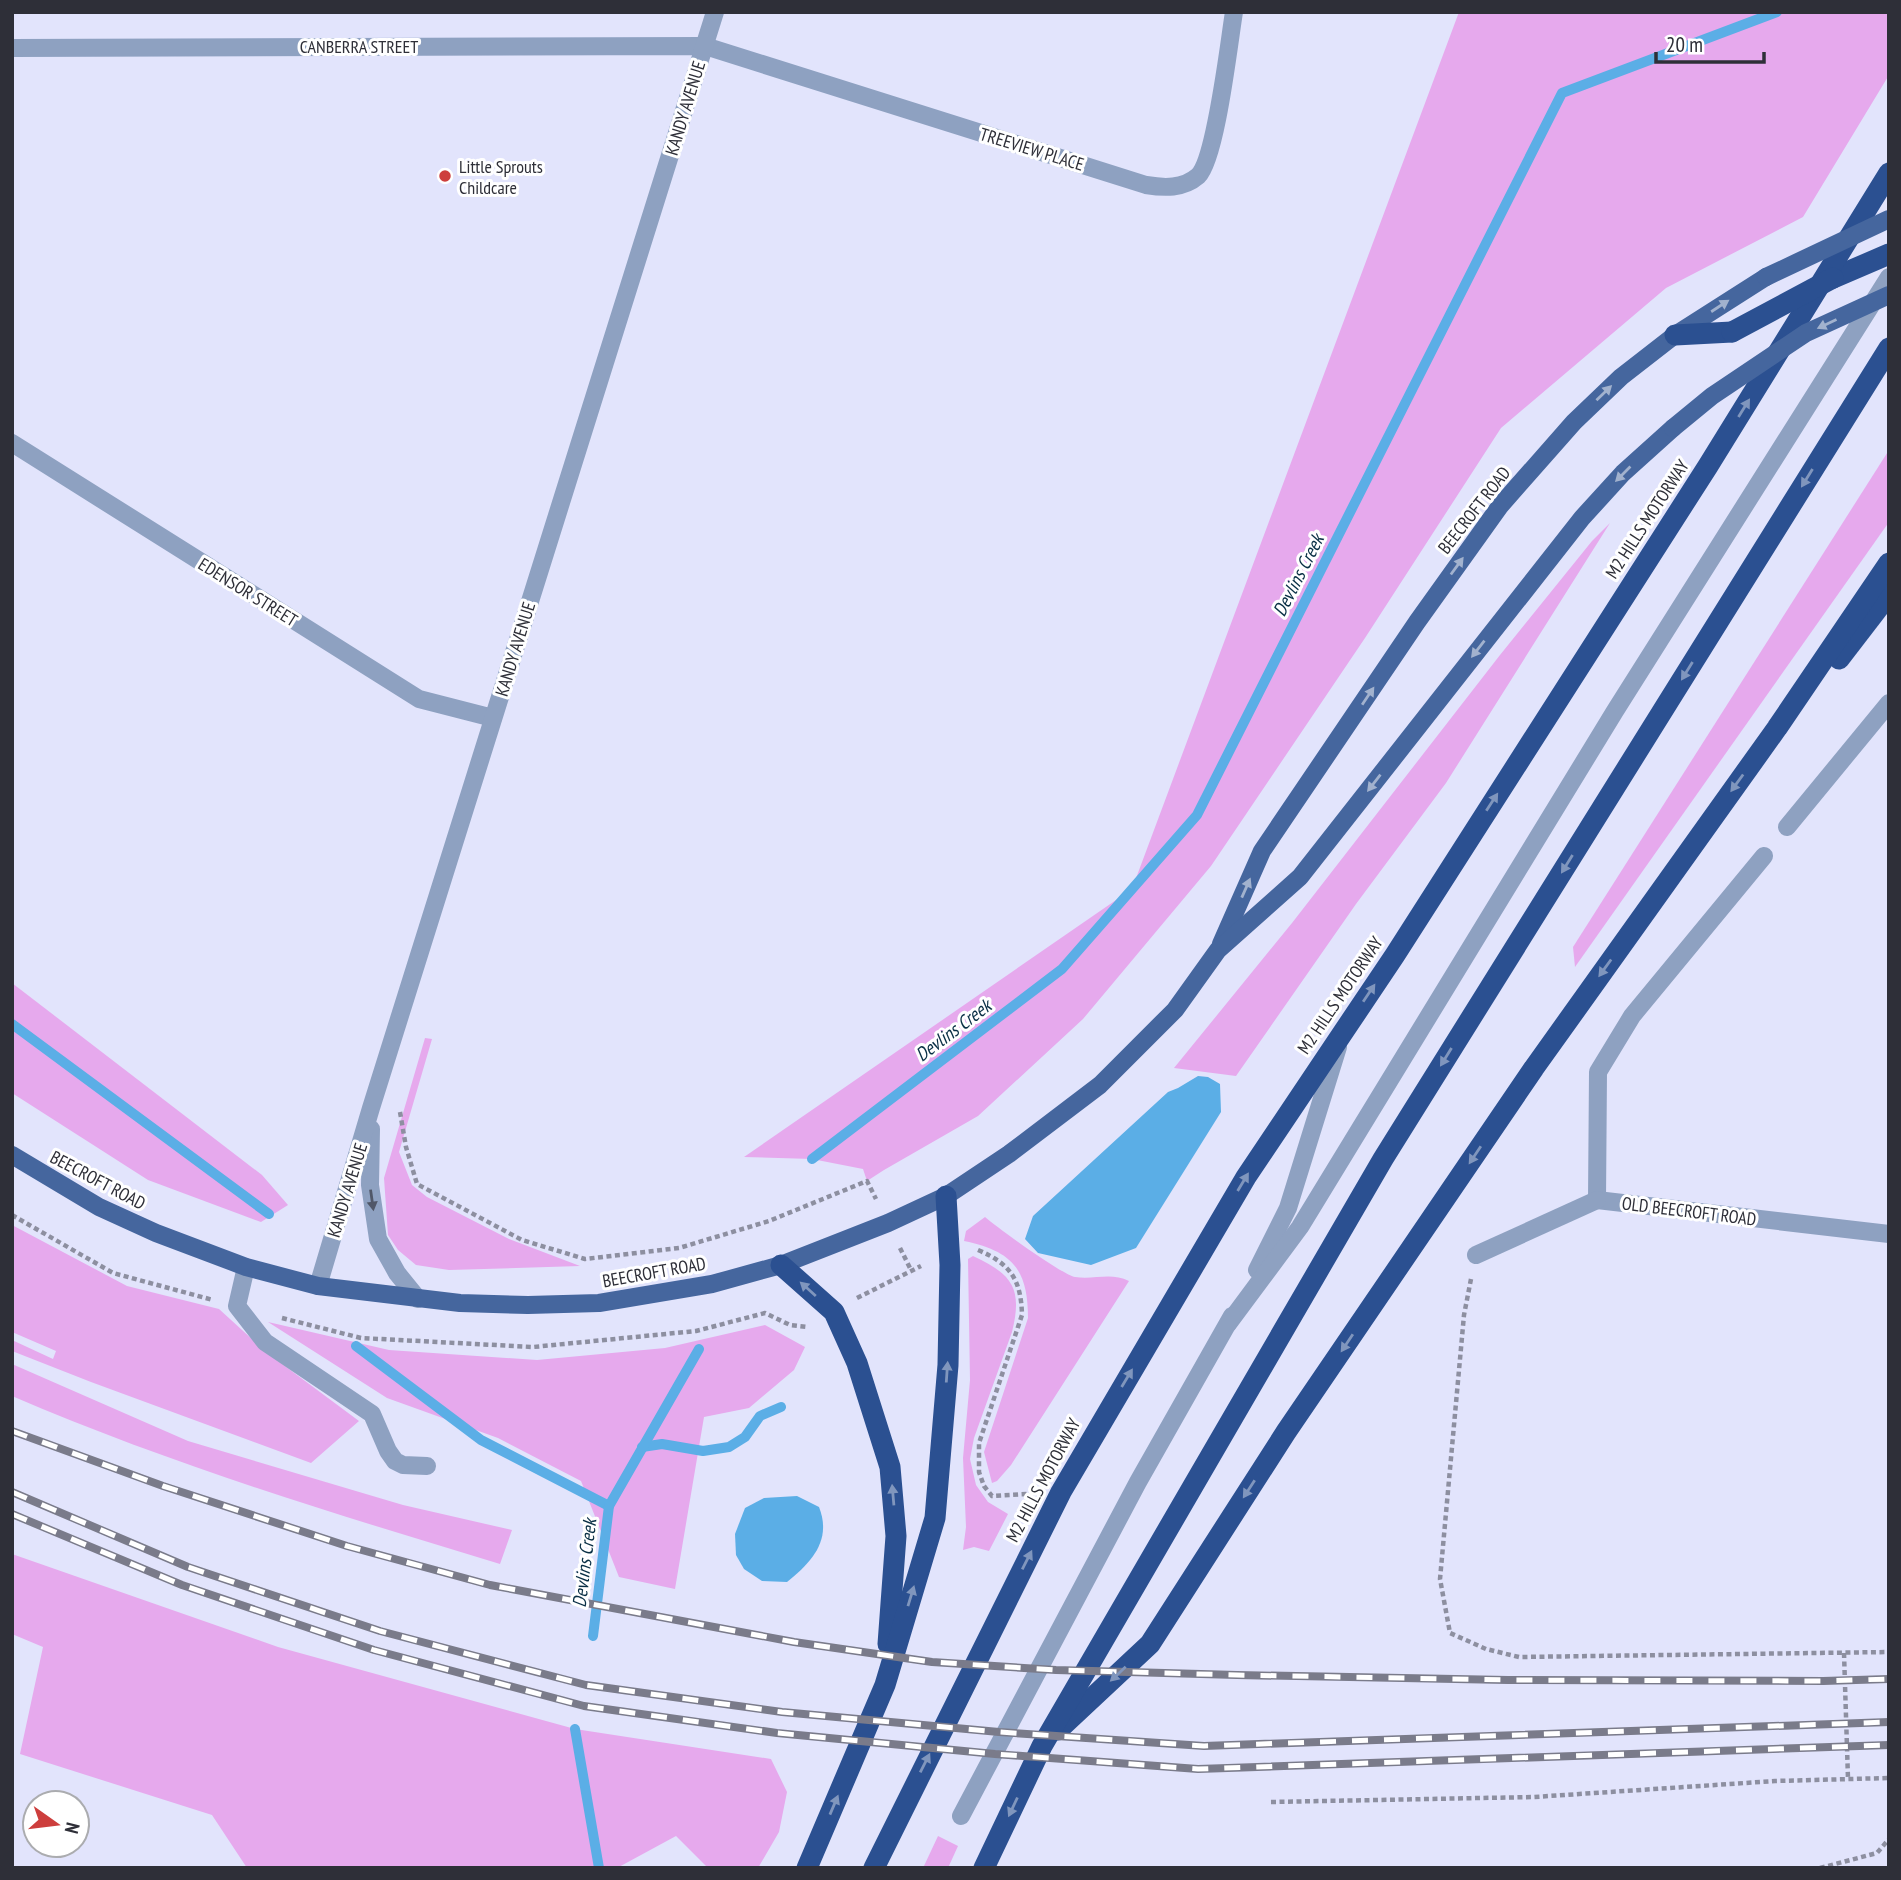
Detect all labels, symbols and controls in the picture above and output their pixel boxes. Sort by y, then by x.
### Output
scale bar [1656,21,1764,65]
text: 20 m [1666,31,1703,58]
street label: CANBERRA STREET [300,35,418,58]
street label: KANDY AVENUE [660,58,710,158]
street label: TREEVIEW PLACE [977,122,1087,176]
place label: Little Sprouts Childcare [459,155,543,199]
marker: Little Sprouts Childcare [437,168,453,184]
one-way arrow [1711,300,1730,313]
one-way arrow [1817,318,1837,329]
one-way arrow [1596,385,1612,401]
one-way arrow [1737,398,1750,417]
street label: M2 HILLS MOTORWAY [1600,455,1694,583]
street label: BEECROFT ROAD [1433,462,1515,558]
one-way arrow [1615,465,1631,482]
one-way arrow [1801,468,1814,487]
water label: Devlins Creek [1267,528,1330,620]
street label: EDENSOR STREET [194,552,302,632]
one-way arrow [1450,557,1464,575]
street label: KANDY AVENUE [490,599,540,699]
one-way arrow [1470,640,1485,658]
one-way arrow [1680,661,1693,680]
one-way arrow [1361,687,1375,705]
one-way arrow [1367,774,1381,792]
one-way arrow [1731,774,1745,792]
one-way arrow [1486,792,1499,812]
one-way arrow [1560,854,1573,873]
one-way arrow [1240,878,1252,898]
street label: M2 HILLS MOTORWAY [1292,931,1388,1058]
one-way arrow [1598,959,1612,978]
one-way arrow [1362,984,1376,1002]
water label: Devlins Creek [910,992,998,1066]
one-way arrow [1440,1047,1453,1066]
street label: KANDY AVENUE [322,1140,372,1240]
street label: BEECROFT ROAD [46,1145,150,1215]
one-way arrow [1468,1146,1482,1164]
one-way arrow [1237,1173,1249,1192]
one-way arrow [367,1189,378,1211]
street label: OLD BEECROFT ROAD [1621,1191,1757,1231]
street label: BEECROFT ROAD [601,1252,707,1292]
one-way arrow [799,1281,817,1297]
one-way arrow [1340,1334,1354,1352]
one-way arrow [942,1361,953,1383]
one-way arrow [1120,1368,1133,1387]
street label: M2 HILLS MOTORWAY [1001,1413,1086,1546]
one-way arrow [1243,1479,1256,1499]
one-way arrow [887,1484,898,1506]
water label: Devlins Creek [567,1515,602,1609]
one-way arrow [1021,1550,1032,1570]
one-way arrow [907,1585,917,1606]
one-way arrow [1110,1665,1127,1681]
one-way arrow [920,1753,931,1773]
north arrow [21,1789,91,1859]
one-way arrow [828,1795,840,1815]
one-way arrow [1007,1797,1018,1817]
text: N [60,1820,85,1836]

